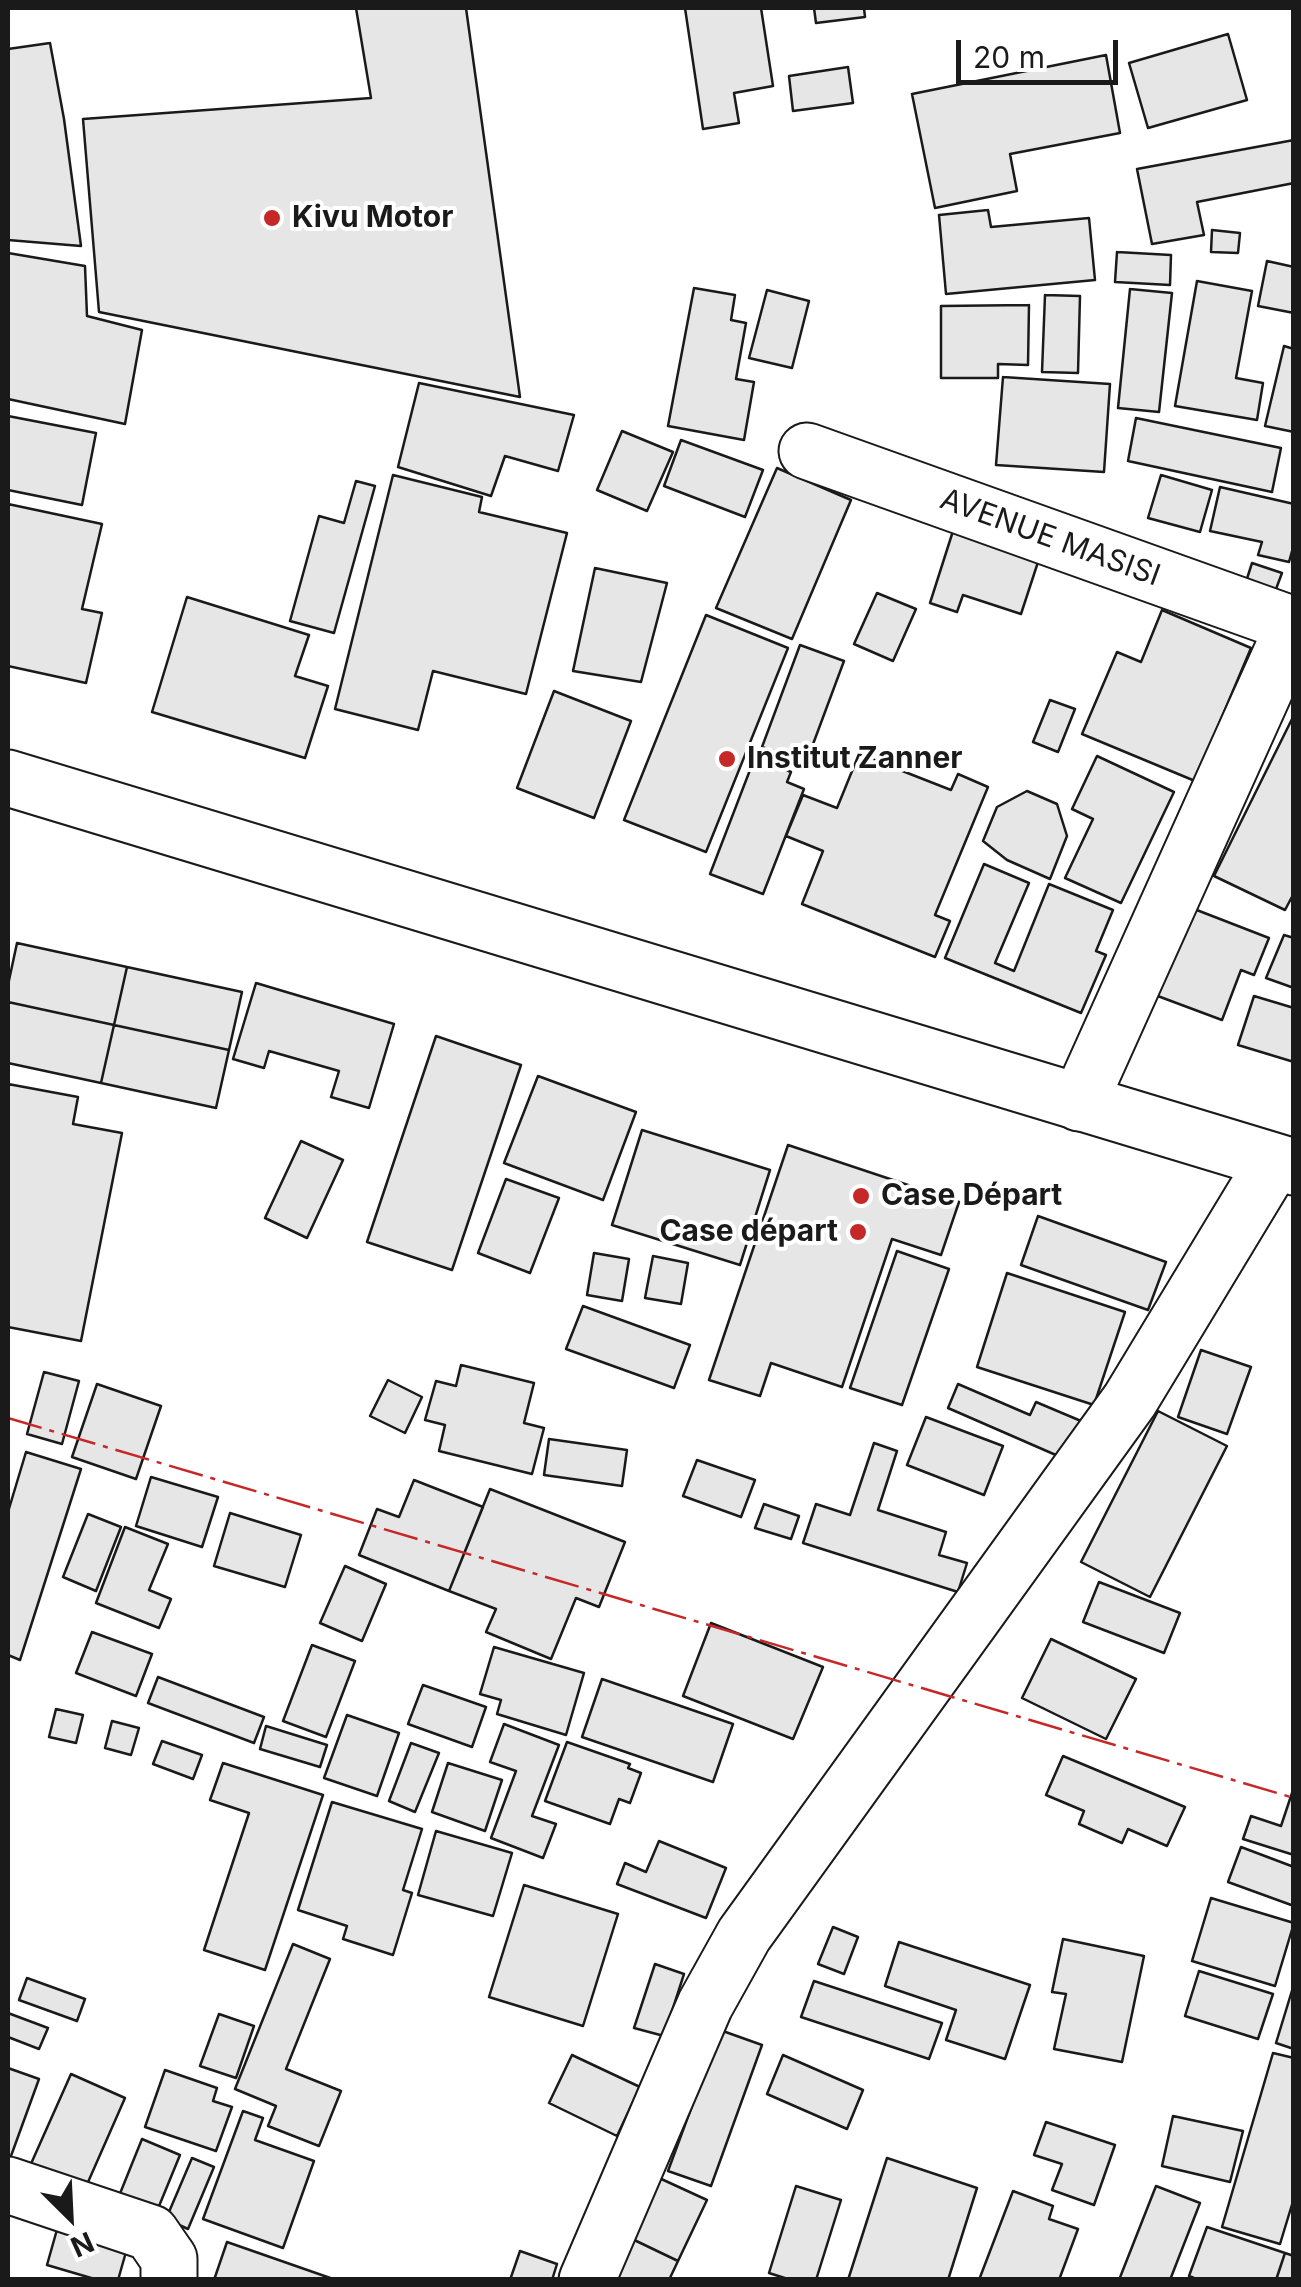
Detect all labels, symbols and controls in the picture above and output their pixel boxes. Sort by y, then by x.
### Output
scale bar [961,20,1124,82]
text: 20 m [973,39,1045,75]
place label: Kivu Motor [292,200,453,236]
marker: Kivu Motor [261,207,283,229]
street label: AVENUE MASISI [935,482,1165,594]
place label: Institut Zanner [747,741,963,777]
marker: Institut Zanner [716,748,738,770]
place label: Case Départ [881,1178,1062,1214]
marker: Case Départ [850,1185,872,1207]
place label: Case départ [659,1214,838,1250]
marker: Case départ [847,1221,869,1243]
north arrow [20,2167,120,2267]
text: N [66,2225,99,2264]

